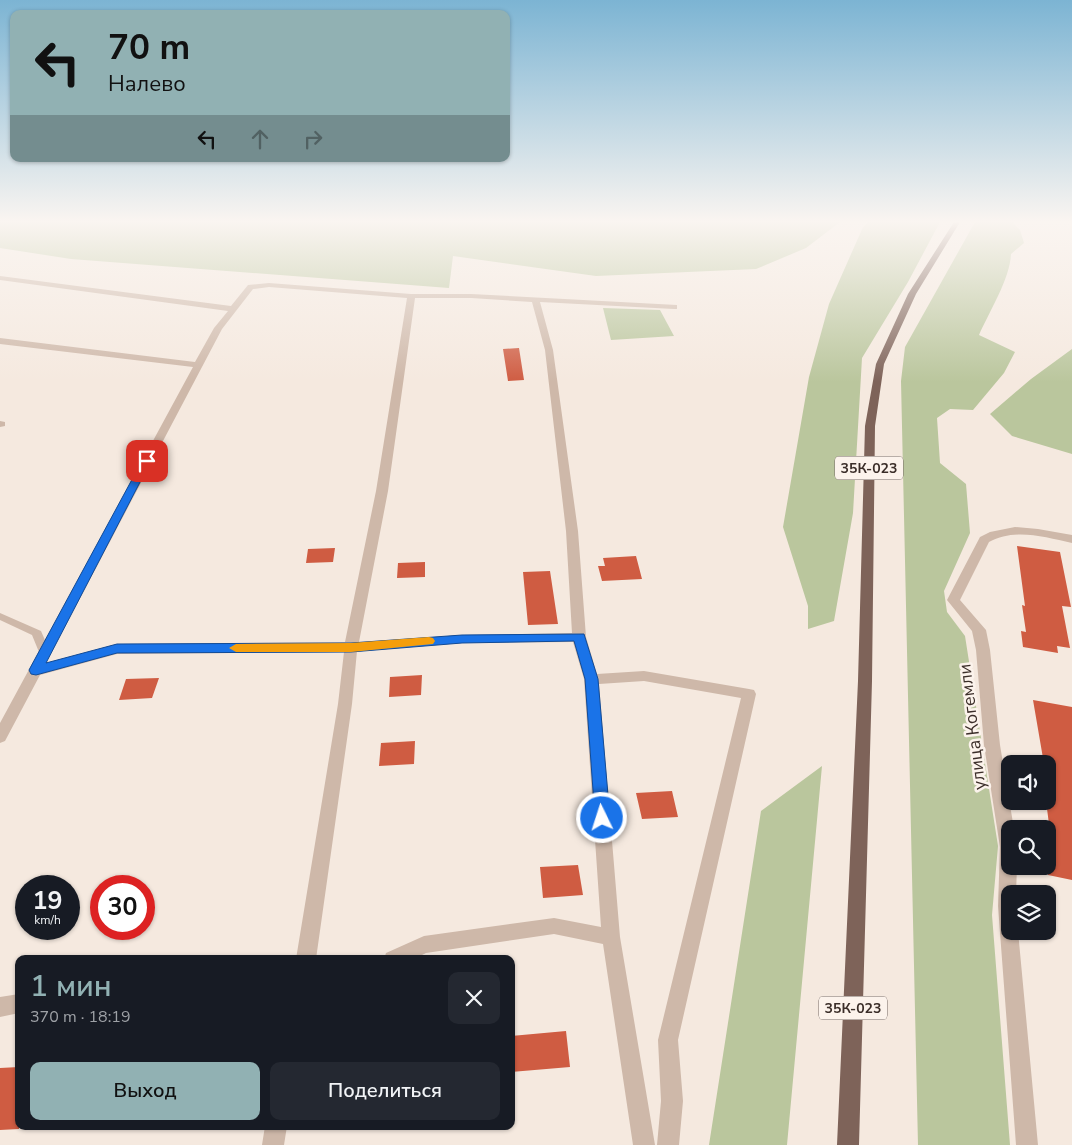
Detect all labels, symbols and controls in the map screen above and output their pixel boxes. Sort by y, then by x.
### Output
text: 70 m [108,24,190,71]
icon: left [25,30,90,95]
text: Налево [108,69,186,99]
icon: left [193,125,221,153]
icon: ahead [246,125,274,153]
icon: right [299,125,327,153]
pin [126,440,168,482]
icon: arrive [133,447,161,475]
road number: 35К-023 [835,456,903,479]
street label: улица Когемли [952,663,992,791]
map controls [1001,755,1056,940]
button: sound [1001,755,1056,810]
position arrow [575,791,627,843]
button: search [1001,820,1056,875]
speed limit sign: 30 [90,875,155,940]
text: 19 [32,884,63,918]
button: layers [1001,885,1056,940]
text: km/h [34,912,61,928]
text: 1 мин [30,966,112,1007]
button: close [448,972,500,1024]
road number: 35К-023 [819,996,887,1020]
text: 370 m · 18:19 [30,1006,131,1028]
button: Выход [30,1062,260,1120]
button: Поделиться [270,1062,500,1120]

